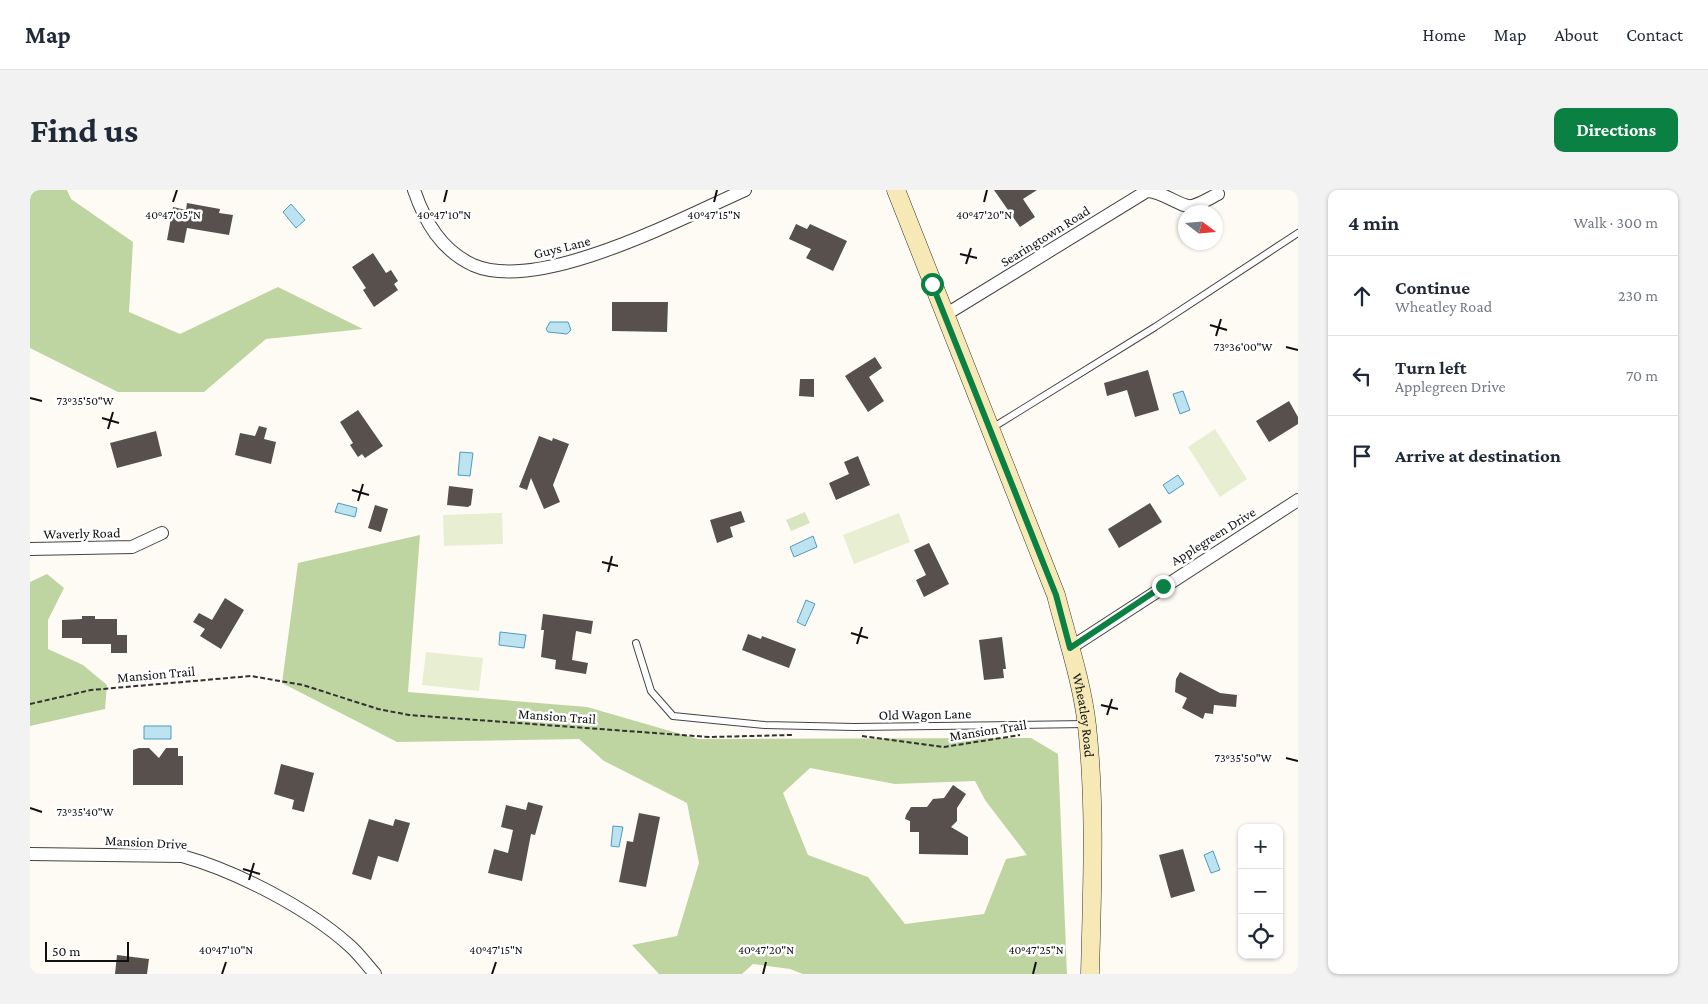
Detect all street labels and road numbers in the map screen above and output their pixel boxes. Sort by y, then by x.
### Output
street label: Searingtown Road [997,202,1093,270]
street label: Guys Lane [532,232,592,262]
street label: Applegreen Drive [1168,504,1258,568]
street label: Waverly Road [43,524,121,542]
street label: Mansion Trail [116,663,196,685]
street label: Wheatley Road [1069,671,1098,758]
street label: Mansion Trail [518,705,597,727]
street label: Old Wagon Lane [879,705,971,723]
street label: Mansion Trail [948,716,1028,744]
street label: Mansion Drive [104,832,188,852]

